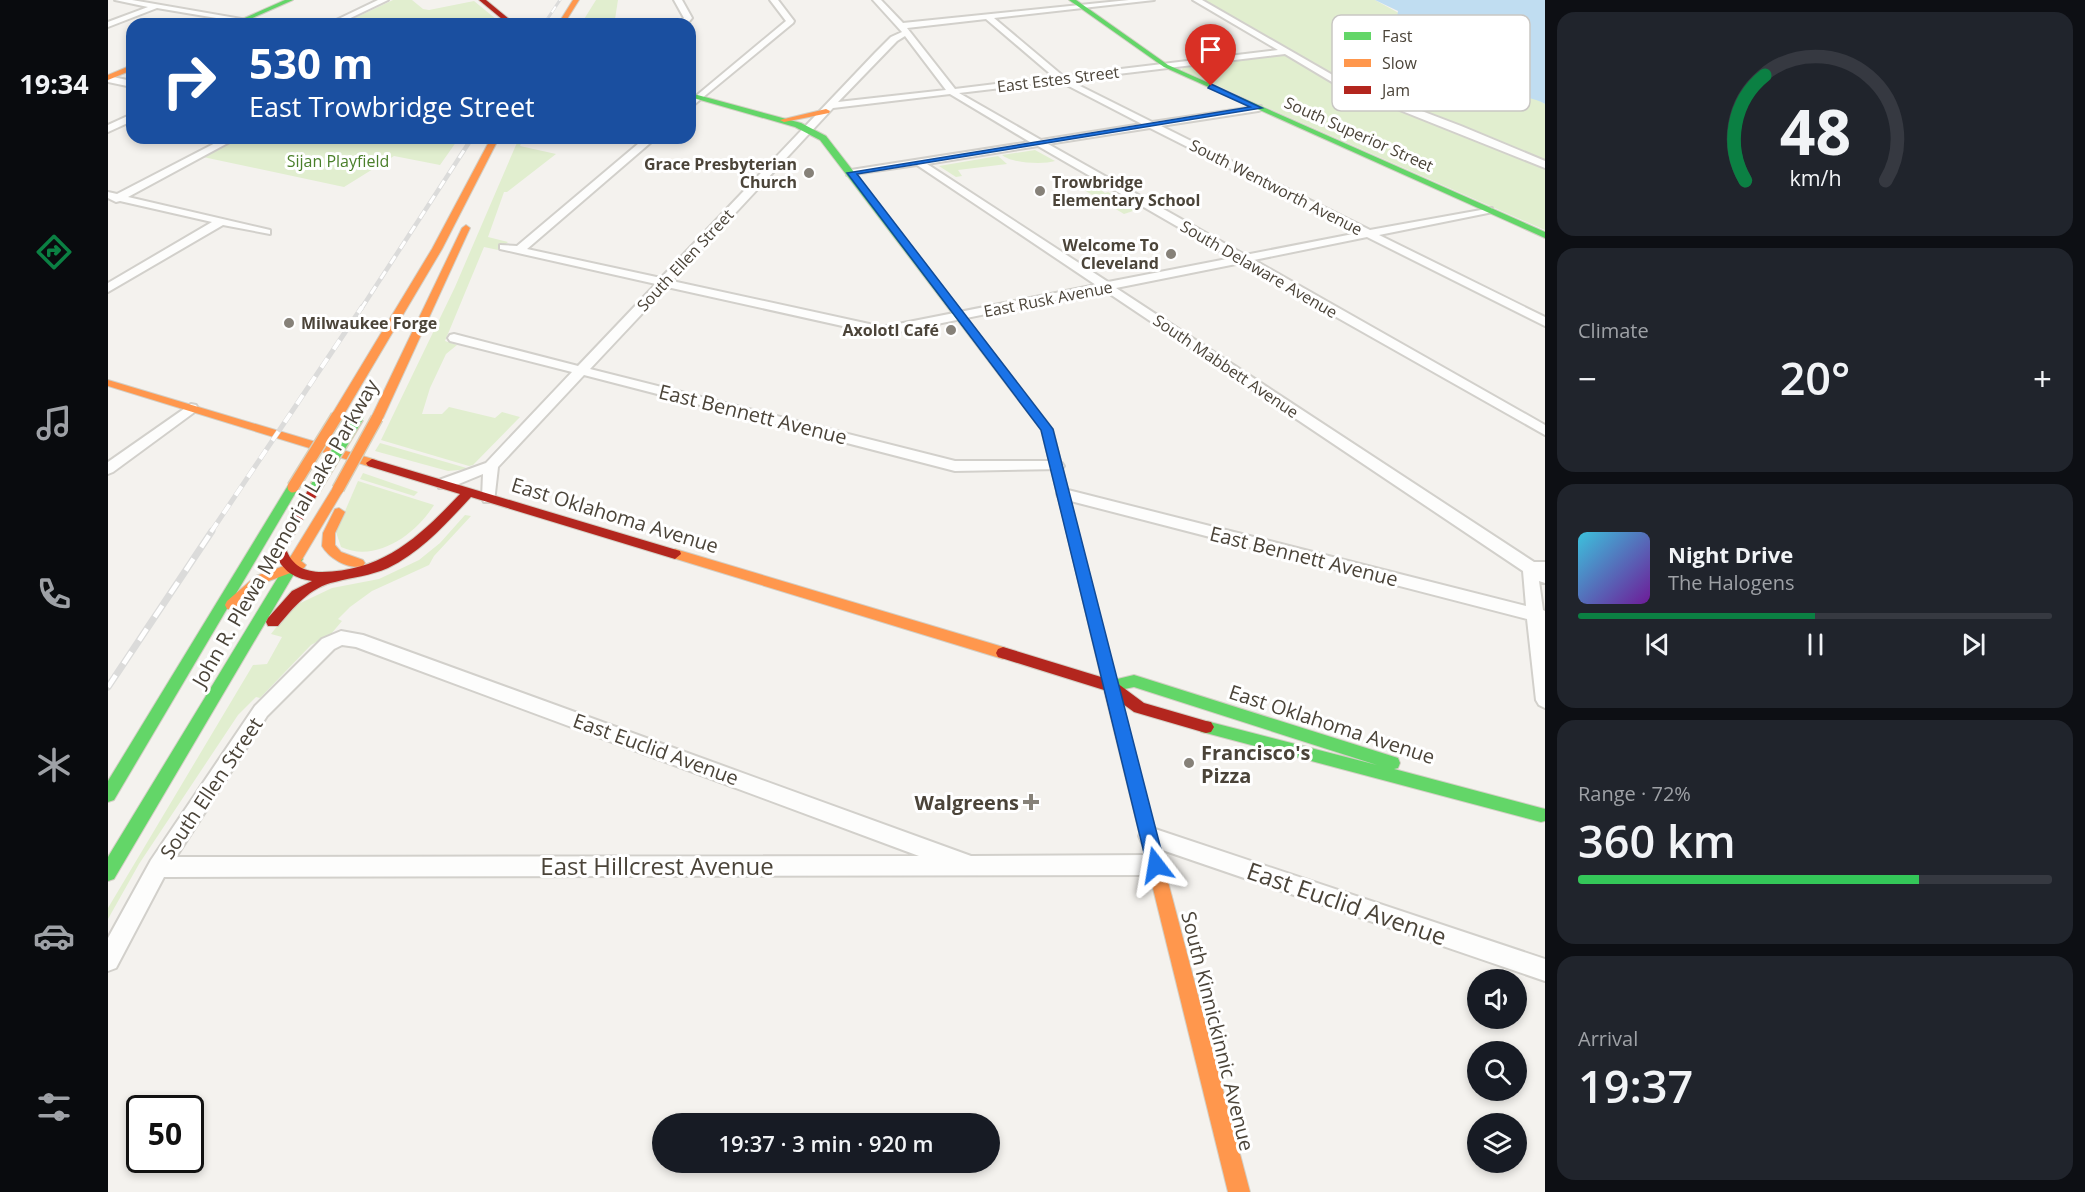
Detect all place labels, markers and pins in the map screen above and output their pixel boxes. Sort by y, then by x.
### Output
pin [1185,24,1236,86]
place label: Grace Presbyterian Church [644,153,797,193]
marker: Grace Presbyterian Church [802,166,816,180]
place label: Trowbridge Elementary School [1052,171,1200,211]
marker: Trowbridge Elementary School [1033,184,1047,198]
place label: Welcome To Cleveland [1063,234,1159,274]
marker: Welcome To Cleveland [1164,247,1178,261]
place label: Milwaukee Forge [301,312,437,334]
marker: Milwaukee Forge [282,316,296,330]
place label: Axolotl Café [843,319,939,341]
marker: Axolotl Café [944,323,958,337]
place label: Francisco's Pizza [1201,739,1311,789]
marker: Francisco's Pizza [1182,756,1196,770]
place label: Walgreens [914,789,1019,816]
marker: Walgreens [1024,795,1038,809]

